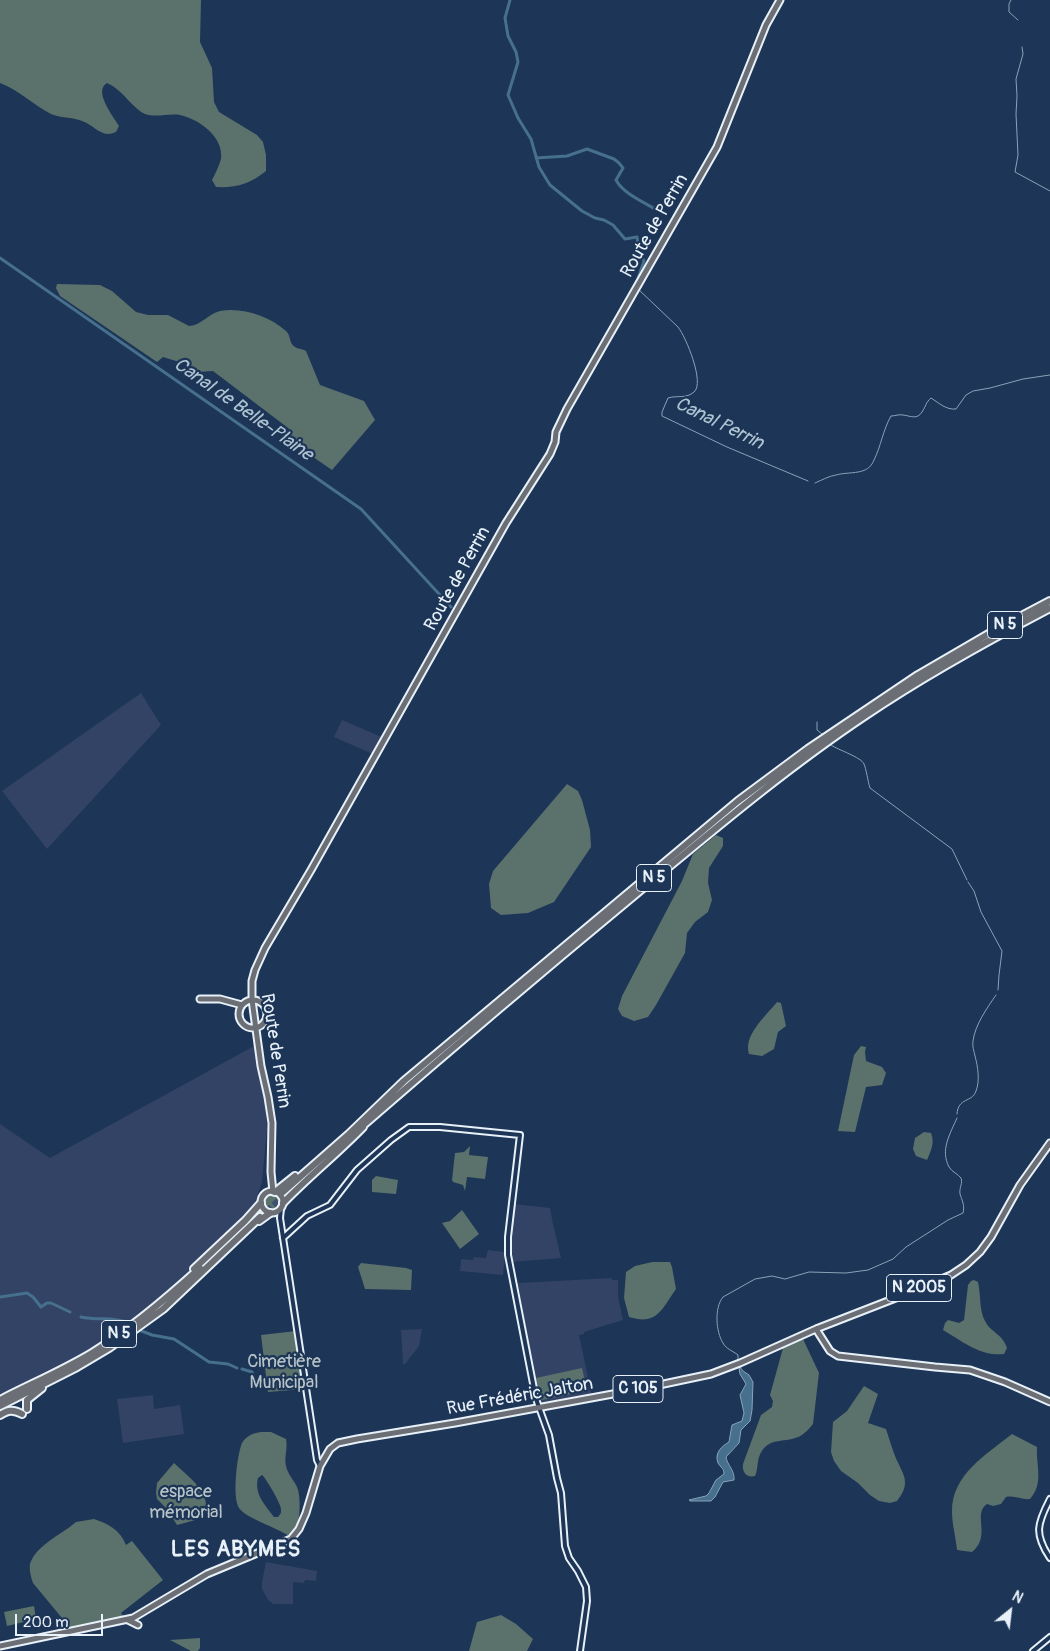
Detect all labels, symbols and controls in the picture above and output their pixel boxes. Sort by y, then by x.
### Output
street label: Route de Perrin [617,170,693,282]
water label: Canal de Belle-Plaine [169,353,317,467]
water label: Canal Perrin [671,393,767,455]
street label: Route de Perrin [420,523,496,635]
road number: N 5 [988,612,1022,638]
road number: N 5 [636,864,672,891]
street label: Route de Perrin [255,992,295,1110]
road number: N 2005 [886,1275,952,1302]
road number: N 5 [102,1320,136,1348]
park label: Cimetière Municipal [247,1351,321,1394]
street label: Rue Frédéric Jalton [445,1373,595,1421]
road number: C 105 [613,1376,663,1402]
park label: espace mémorial [149,1481,223,1524]
district label: LES ABYMES [170,1537,302,1563]
north arrow [985,1586,1035,1636]
text: N [1009,1588,1026,1607]
scale bar [18,1604,105,1636]
text: 200 m [23,1613,68,1632]

